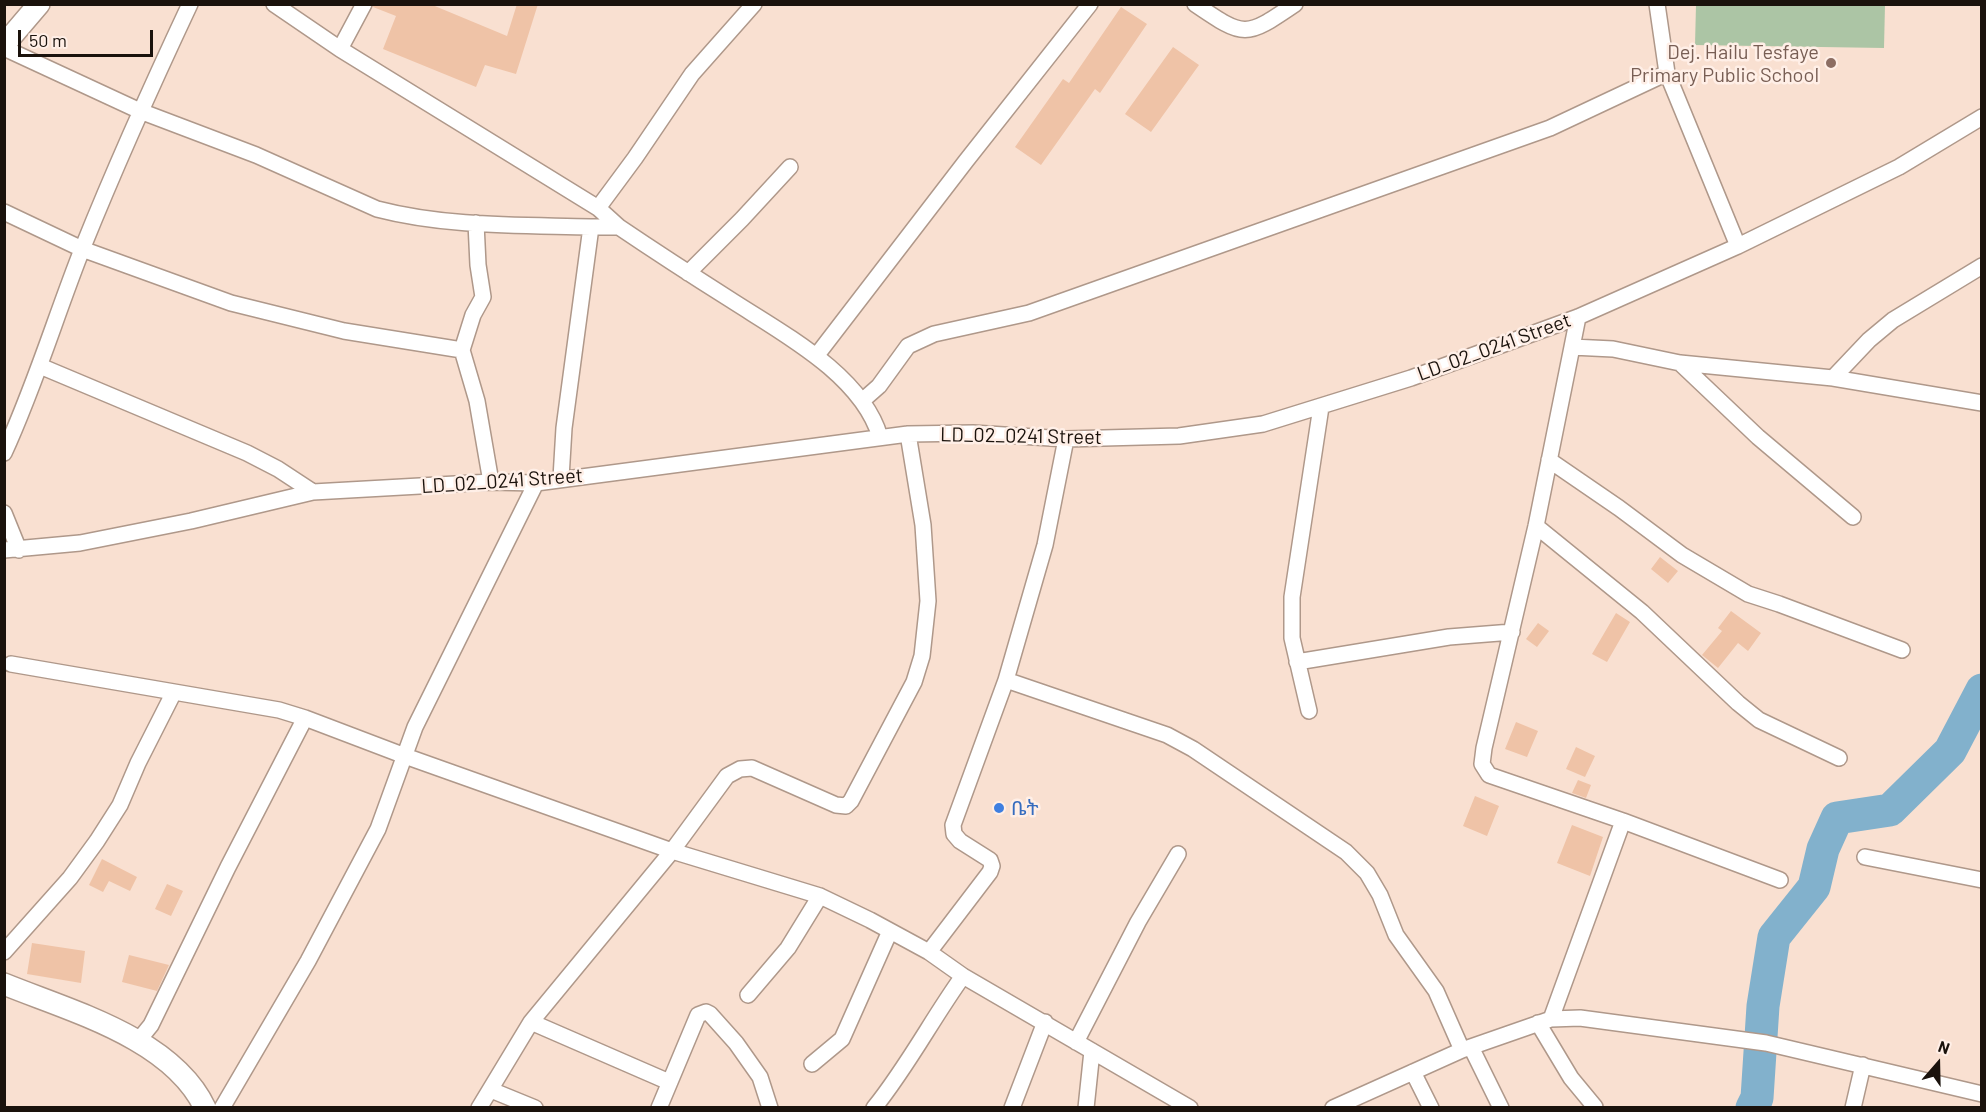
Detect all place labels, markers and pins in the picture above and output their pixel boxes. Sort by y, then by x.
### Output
place label: Dej. Hailu Tesfaye Primary Public School [1630,40,1819,87]
marker: Dej. Hailu Tesfaye Primary Public School [1824,56,1838,70]
place label: ቤት [1011,796,1038,820]
marker: ቤት [992,801,1006,815]

